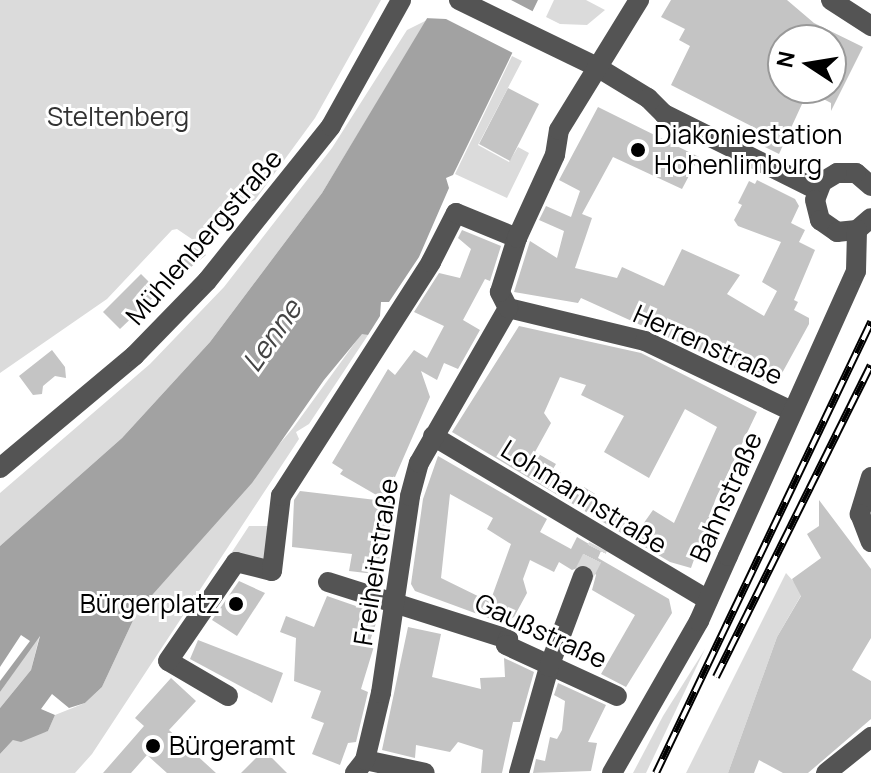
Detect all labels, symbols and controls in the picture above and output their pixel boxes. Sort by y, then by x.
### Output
north arrow [767,24,847,104]
text: N [769,49,802,70]
park label: Steltenberg [47,101,189,133]
place label: Diakoniestation Hohenlimburg [654,119,843,180]
marker: Diakoniestation Hohenlimburg [629,141,647,159]
street label: Mühlenbergstraße [119,143,289,331]
water label: Lenne [234,293,308,377]
street label: Herrenstraße [629,298,787,392]
street label: Bahnstraße [683,427,769,567]
street label: Lohmannstraße [495,434,673,560]
street label: Freiheitstraße [347,476,405,648]
street label: Gaußstraße [470,587,612,675]
place label: Bürgerplatz [80,588,220,620]
marker: Bürgerplatz [227,595,245,613]
place label: Bürgeramt [169,730,296,762]
marker: Bürgeramt [144,737,162,755]

